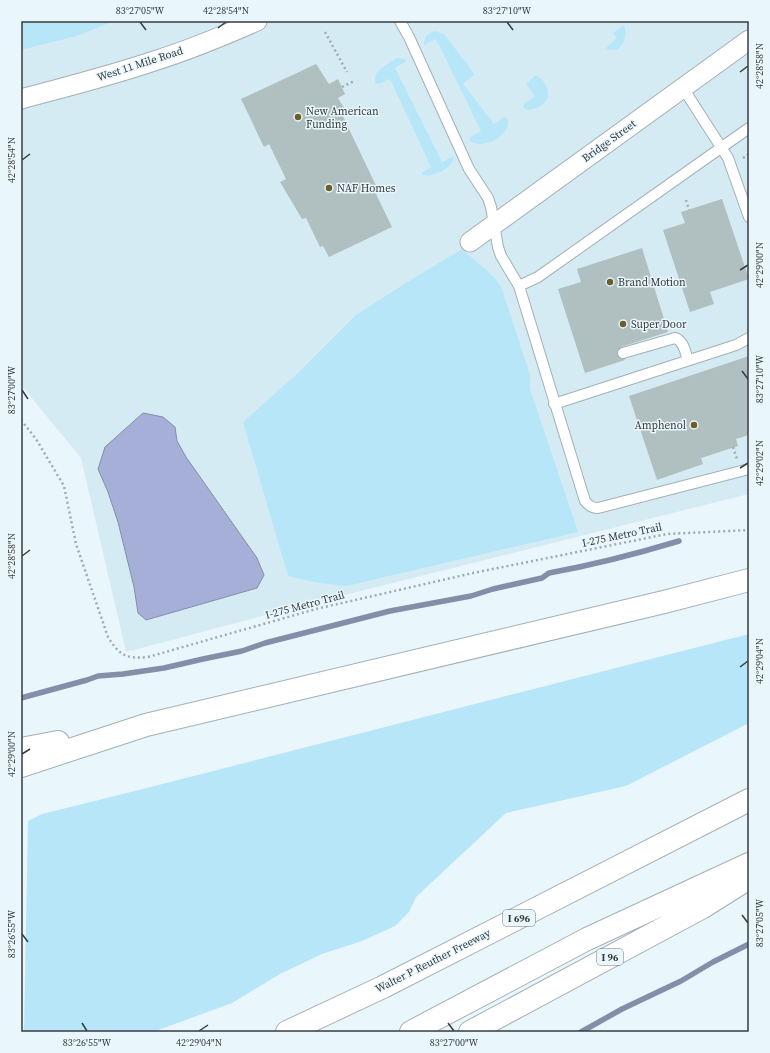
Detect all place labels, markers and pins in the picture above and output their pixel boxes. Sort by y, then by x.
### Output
place label: New American Funding [306,104,379,132]
marker: New American Funding [293,112,303,122]
place label: NAF Homes [337,181,396,196]
marker: NAF Homes [324,183,334,193]
place label: Brand Motion [618,275,686,290]
marker: Brand Motion [605,277,615,287]
place label: Super Door [631,317,687,332]
marker: Super Door [618,319,628,329]
place label: Amphenol [635,418,686,433]
marker: Amphenol [689,420,699,430]

